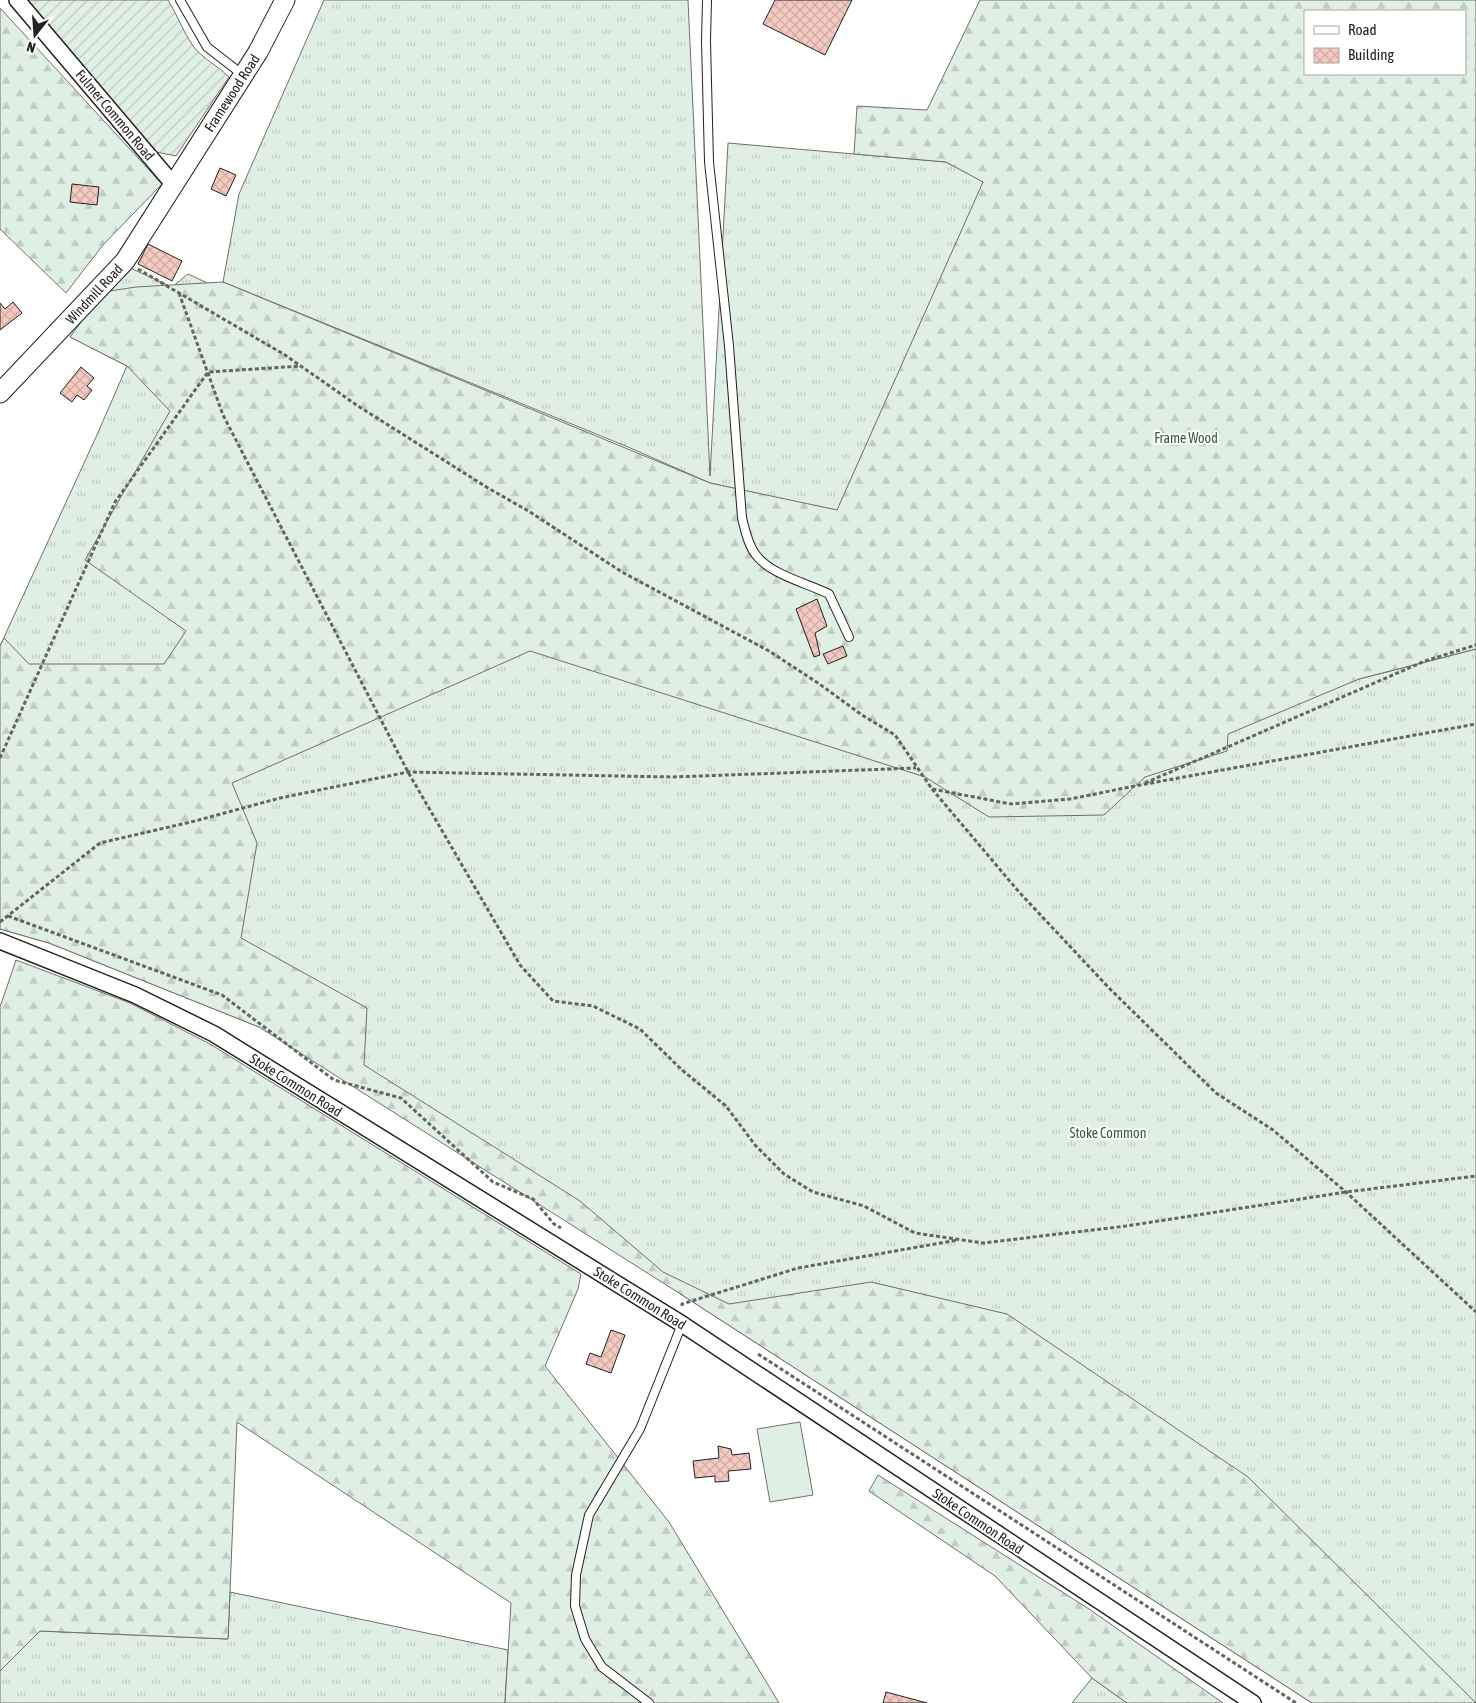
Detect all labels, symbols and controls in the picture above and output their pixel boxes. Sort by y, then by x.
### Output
north arrow [10,10,60,60]
legend [1304,10,1466,75]
text: Road [1348,21,1377,38]
text: N [25,39,37,56]
text: Building [1348,46,1394,63]
street label: Framewood Road [201,51,263,135]
street label: Fulmer Common Road [72,66,158,164]
street label: Windmill Road [62,261,126,327]
park label: Frame Wood [1154,430,1218,446]
street label: Stoke Common Road [247,1050,345,1120]
park label: Stoke Common [1070,1125,1146,1141]
street label: Stoke Common Road [591,1263,689,1333]
street label: Stoke Common Road [930,1485,1026,1557]

